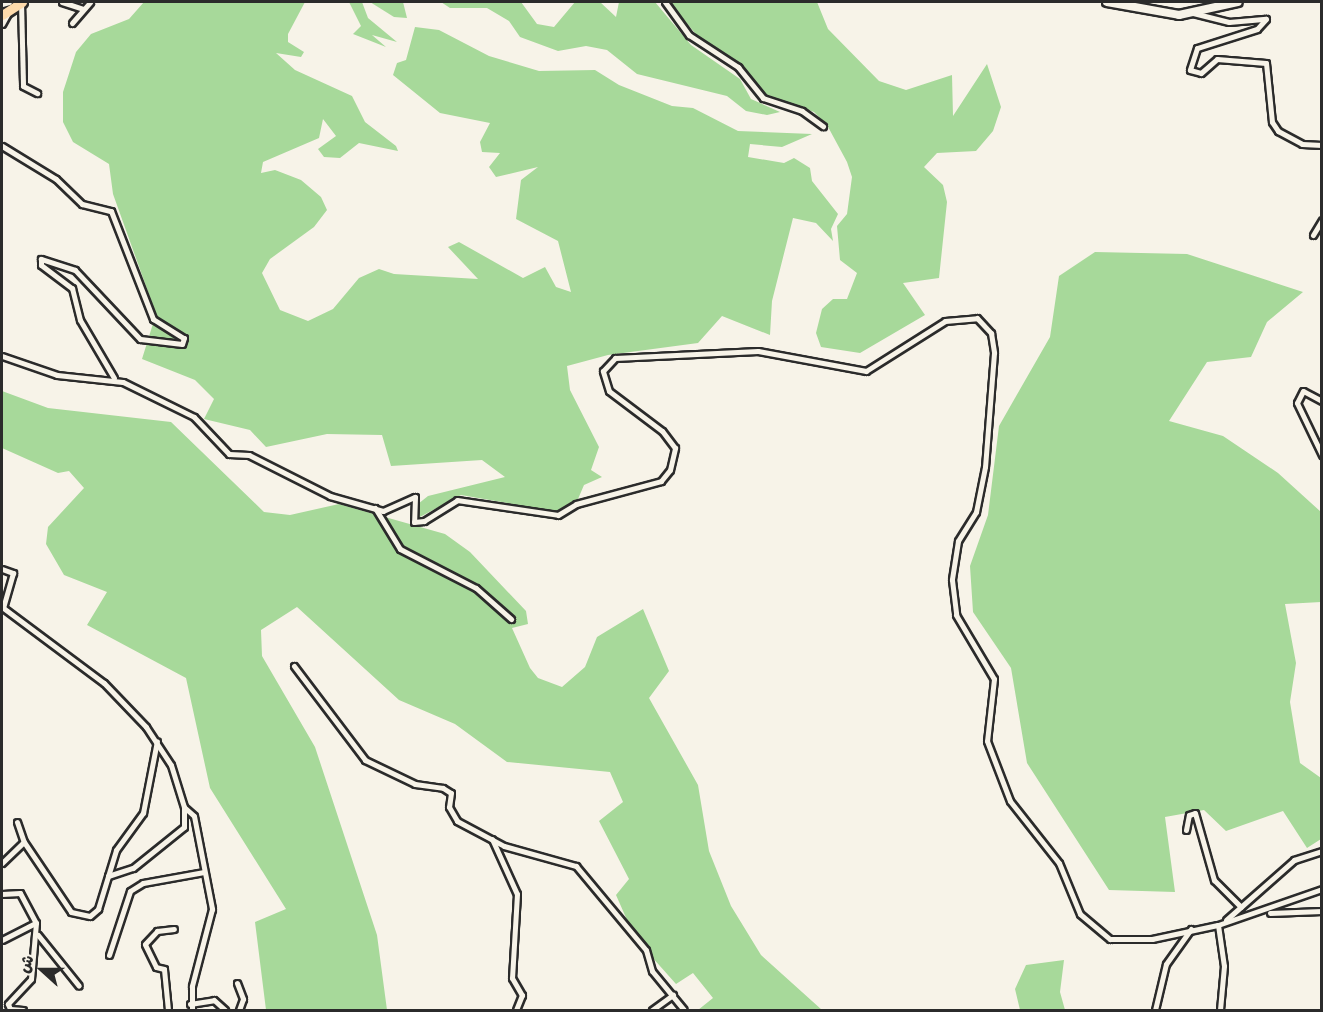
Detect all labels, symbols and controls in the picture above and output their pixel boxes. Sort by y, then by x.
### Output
north arrow [12,940,72,1000]
text: ش [13,952,38,975]

